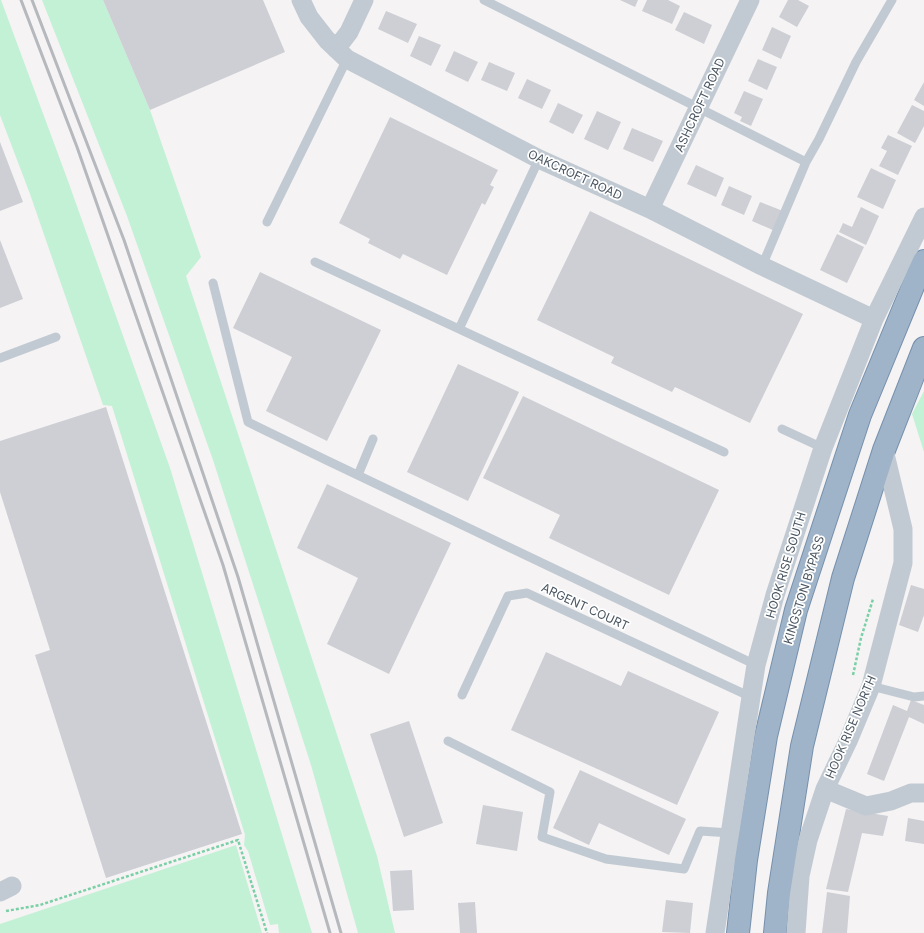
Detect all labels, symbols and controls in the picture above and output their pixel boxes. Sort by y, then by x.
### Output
street label: ASHCROFT ROAD [671,55,728,154]
street label: OAKCROFT ROAD [526,146,625,203]
street label: HOOK RISE SOUTH [762,510,809,620]
street label: KINGSTON BYPASS [780,534,827,646]
street label: ARGENT COURT [539,580,632,633]
street label: HOOK RISE NORTH [822,673,879,781]

